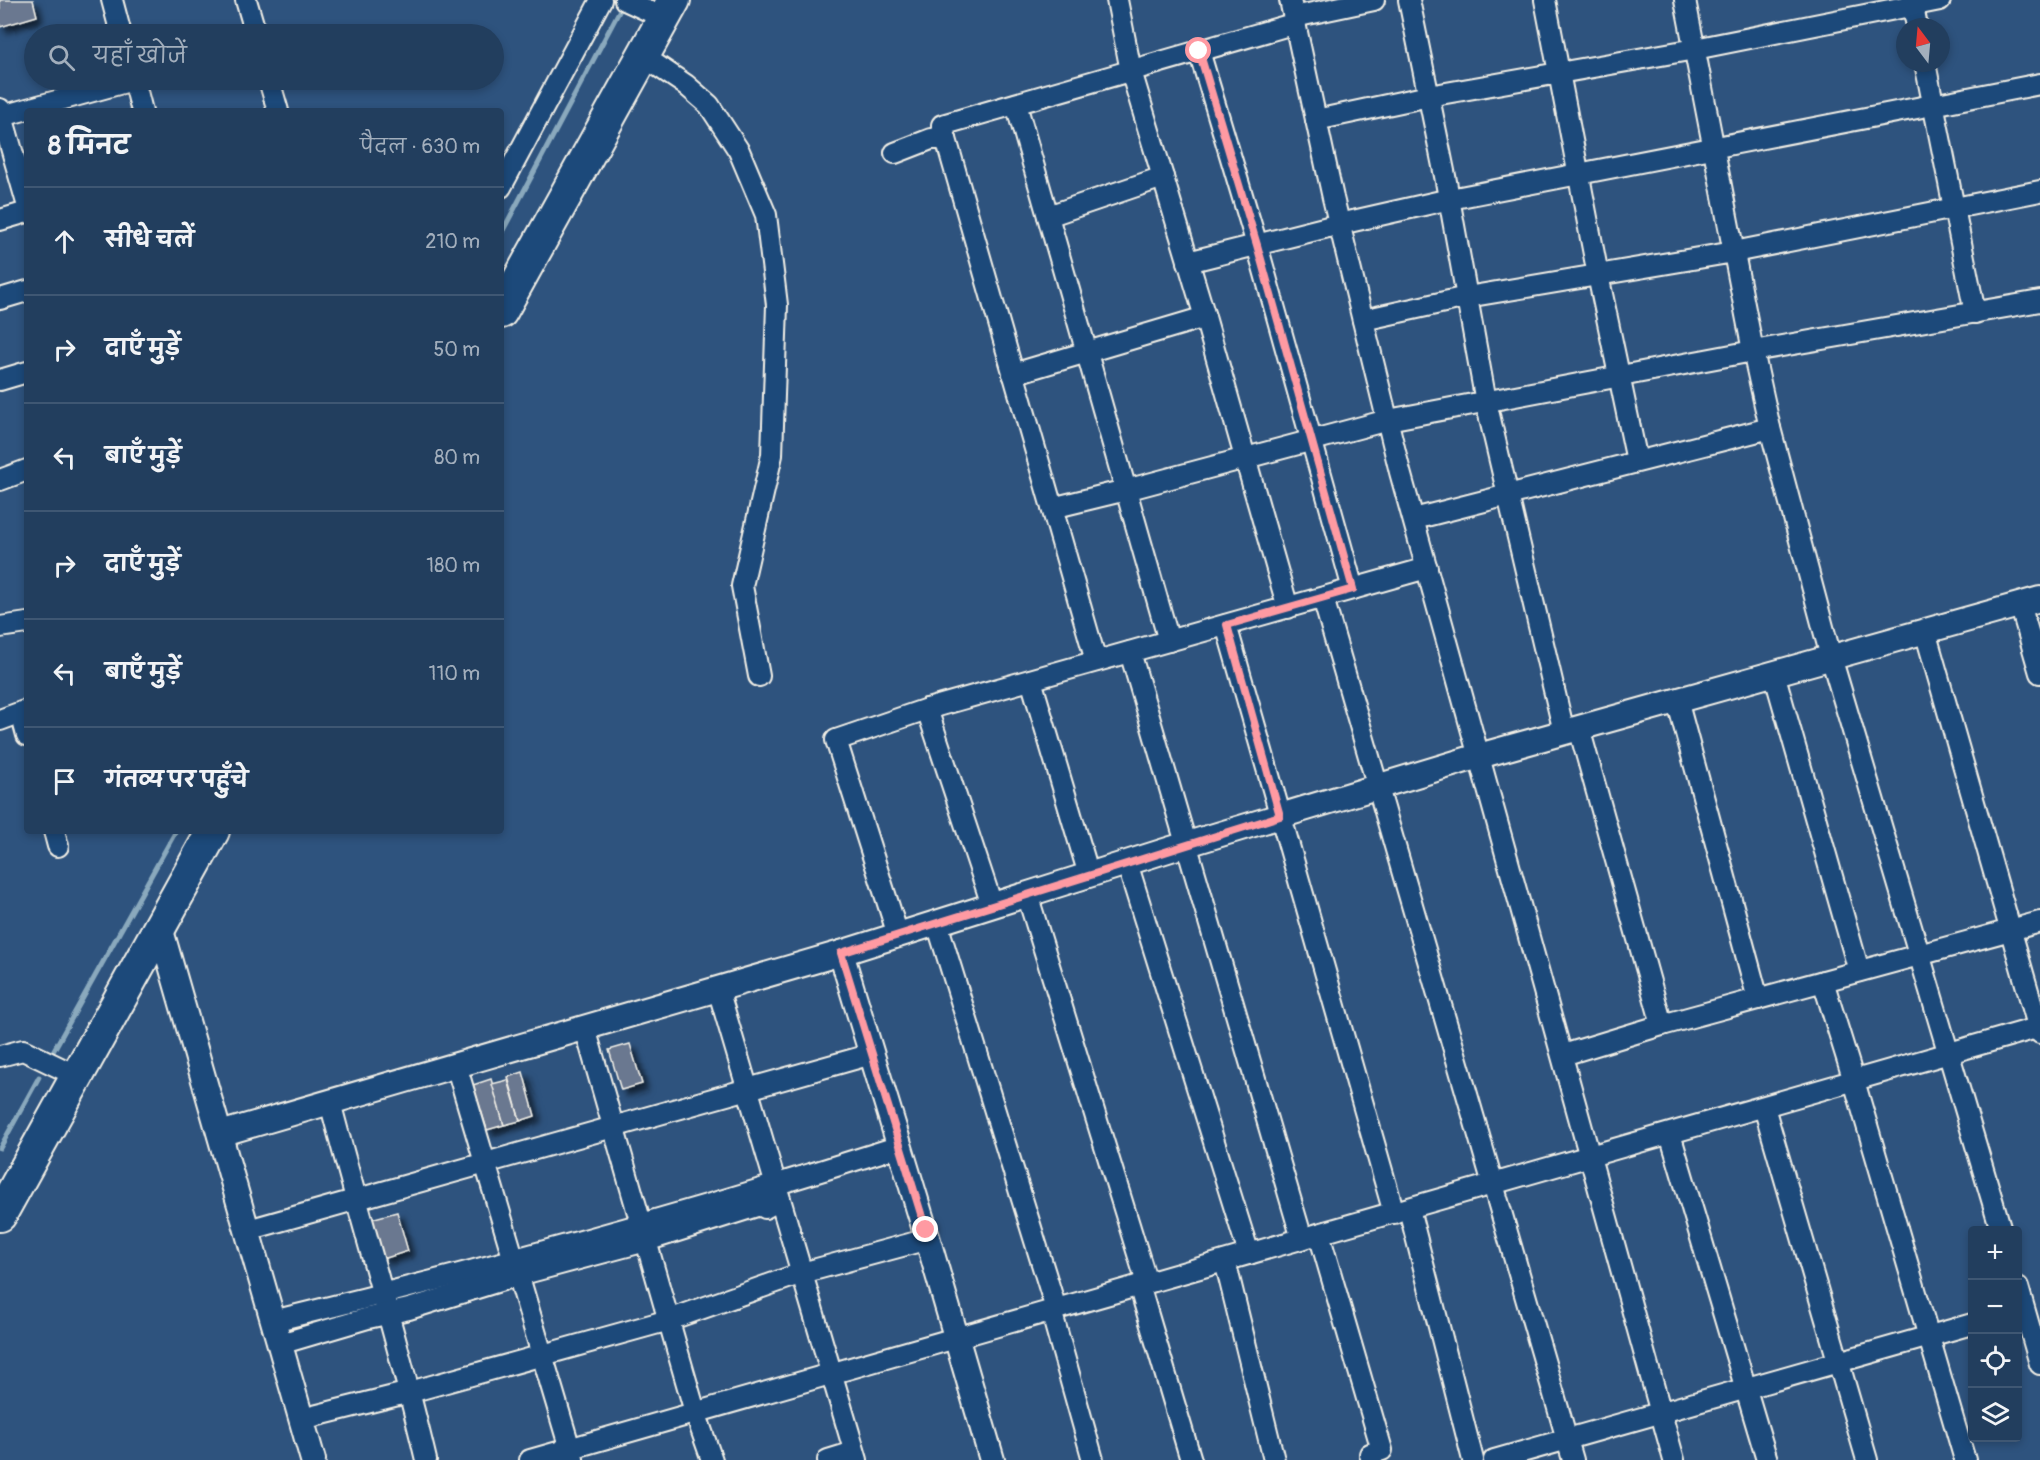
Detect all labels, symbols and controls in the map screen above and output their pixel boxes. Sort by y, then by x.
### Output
north arrow [1896,18,1950,72]
search box [24,24,504,90]
route start [1185,37,1211,63]
icon: search [45,41,78,74]
text: यहाँ खोजें [93,42,187,70]
text: 8 मिनट [48,130,130,162]
text: पैदल · 630 m [360,134,480,159]
icon: ahead [48,225,81,258]
text: सीधे चलें [105,226,194,254]
text: 210 m [425,229,480,254]
icon: right [48,333,81,366]
text: दाएँ मुड़ें [105,334,181,362]
text: 50 m [433,337,480,362]
icon: left [48,441,81,474]
text: बाएँ मुड़ें [105,442,181,470]
text: 80 m [434,445,480,470]
icon: right [48,549,81,582]
text: दाएँ मुड़ें [105,550,181,578]
text: 180 m [426,553,480,578]
icon: left [48,657,81,690]
text: बाएँ मुड़ें [105,658,181,686]
text: 110 m [429,661,480,686]
icon: arrive [48,765,81,798]
text: गंतव्य पर पहुँचे [105,766,248,794]
route end [912,1216,938,1242]
map controls [1968,1226,2022,1442]
button: + [1968,1226,2022,1280]
button: − [1968,1280,2022,1334]
button: locate [1968,1334,2022,1388]
button: layers [1968,1388,2022,1442]

